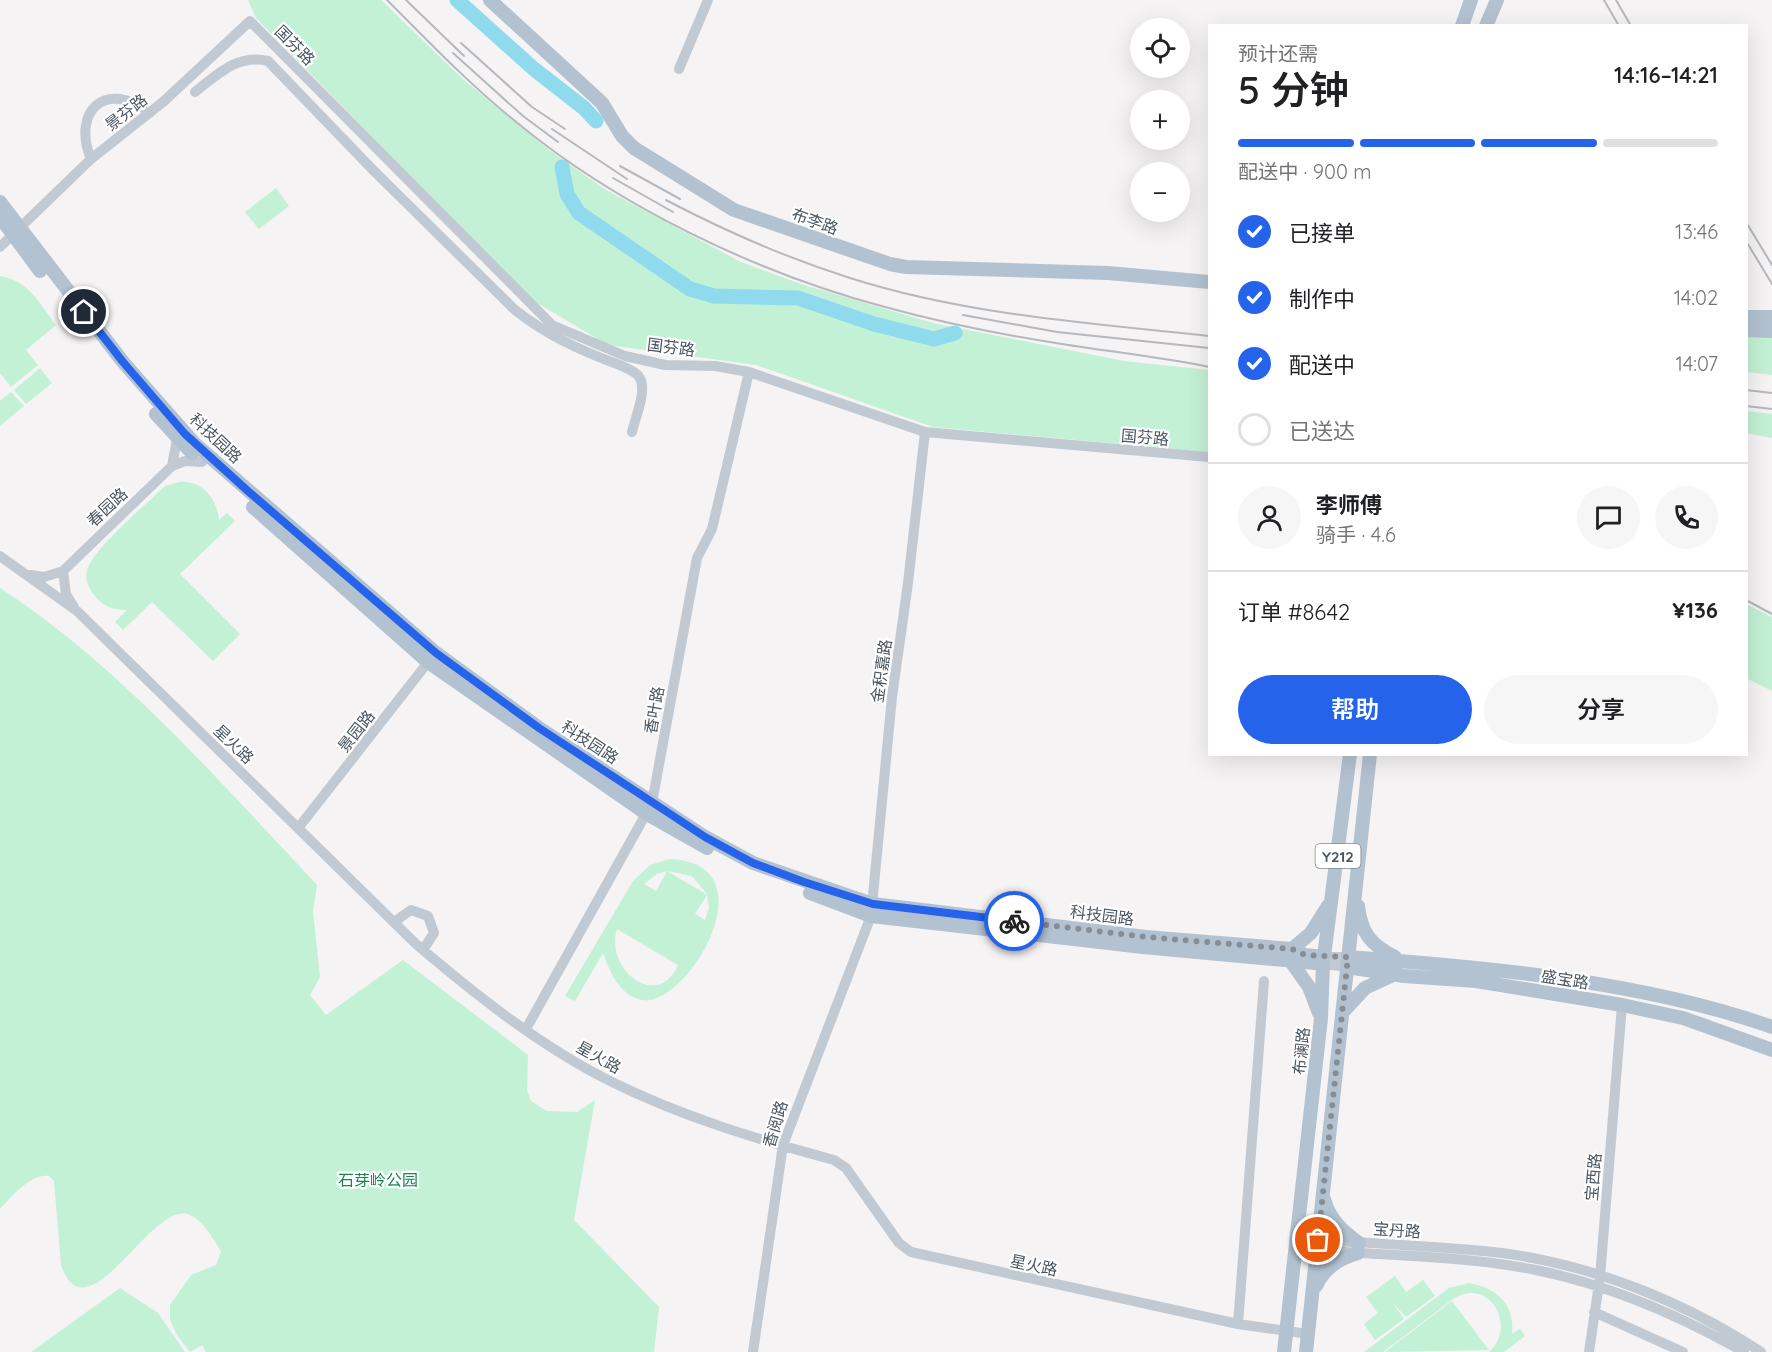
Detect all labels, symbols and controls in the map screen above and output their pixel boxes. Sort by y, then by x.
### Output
map controls [1130,18,1190,222]
button: locate [1130,18,1190,78]
street label: 国芬路 [271,21,319,69]
text: 预计还需 [1238,41,1318,66]
text: 14:16–14:21 [1614,61,1718,89]
text: 5 分钟 [1238,65,1349,114]
street label: 景芬路 [101,89,151,135]
button: + [1130,90,1190,150]
text: 配送中 · 900 m [1238,159,1371,184]
button: − [1130,162,1190,222]
street label: 布李路 [789,203,841,239]
icon: check [1238,215,1271,248]
text: 已接单 [1289,219,1355,247]
text: 13:46 [1675,219,1718,244]
icon: check [1238,281,1271,314]
text: 制作中 [1289,285,1355,313]
text: 14:02 [1674,285,1718,310]
pin [58,286,109,337]
icon: home [67,295,100,328]
street label: 国芬路 [646,334,696,360]
icon: check [1238,347,1271,380]
text: 配送中 [1289,351,1355,379]
text: 14:07 [1676,351,1718,376]
street label: 科技园路 [186,409,246,467]
text: 已送达 [1289,417,1355,445]
street label: 国芬路 [1120,425,1170,449]
street label: 春园路 [83,483,131,531]
button: person [1238,486,1301,549]
button: chat [1577,486,1640,549]
button: phone [1655,486,1718,549]
text: 李师傅 [1316,491,1382,519]
text: 骑手 · 4.6 [1316,522,1396,547]
text: ¥136 [1672,596,1718,624]
text: 订单 #8642 [1238,598,1350,626]
street label: 金积嘉路 [867,638,895,704]
button: 帮助 [1238,675,1472,744]
button: 分享 [1484,675,1718,744]
street label: 香叶路 [640,685,668,735]
street label: 景园路 [333,706,379,756]
street label: 科技园路 [558,716,622,768]
street label: 星火路 [210,720,258,768]
road number: Y212 [1316,844,1360,868]
courier [984,891,1044,951]
street label: 科技园路 [1069,901,1135,929]
icon: bike [998,905,1031,938]
street label: 盛宝路 [1540,965,1590,993]
street label: 布澜路 [1289,1026,1313,1076]
street label: 星火路 [573,1037,625,1077]
street label: 香阅路 [758,1098,792,1150]
street label: 宝西路 [1581,1152,1605,1202]
park label: 石芽岭公园 [338,1170,418,1190]
pin [1292,1214,1343,1265]
street label: 宝丹路 [1372,1218,1422,1242]
icon: bag [1301,1223,1334,1256]
street label: 星火路 [1008,1250,1060,1280]

